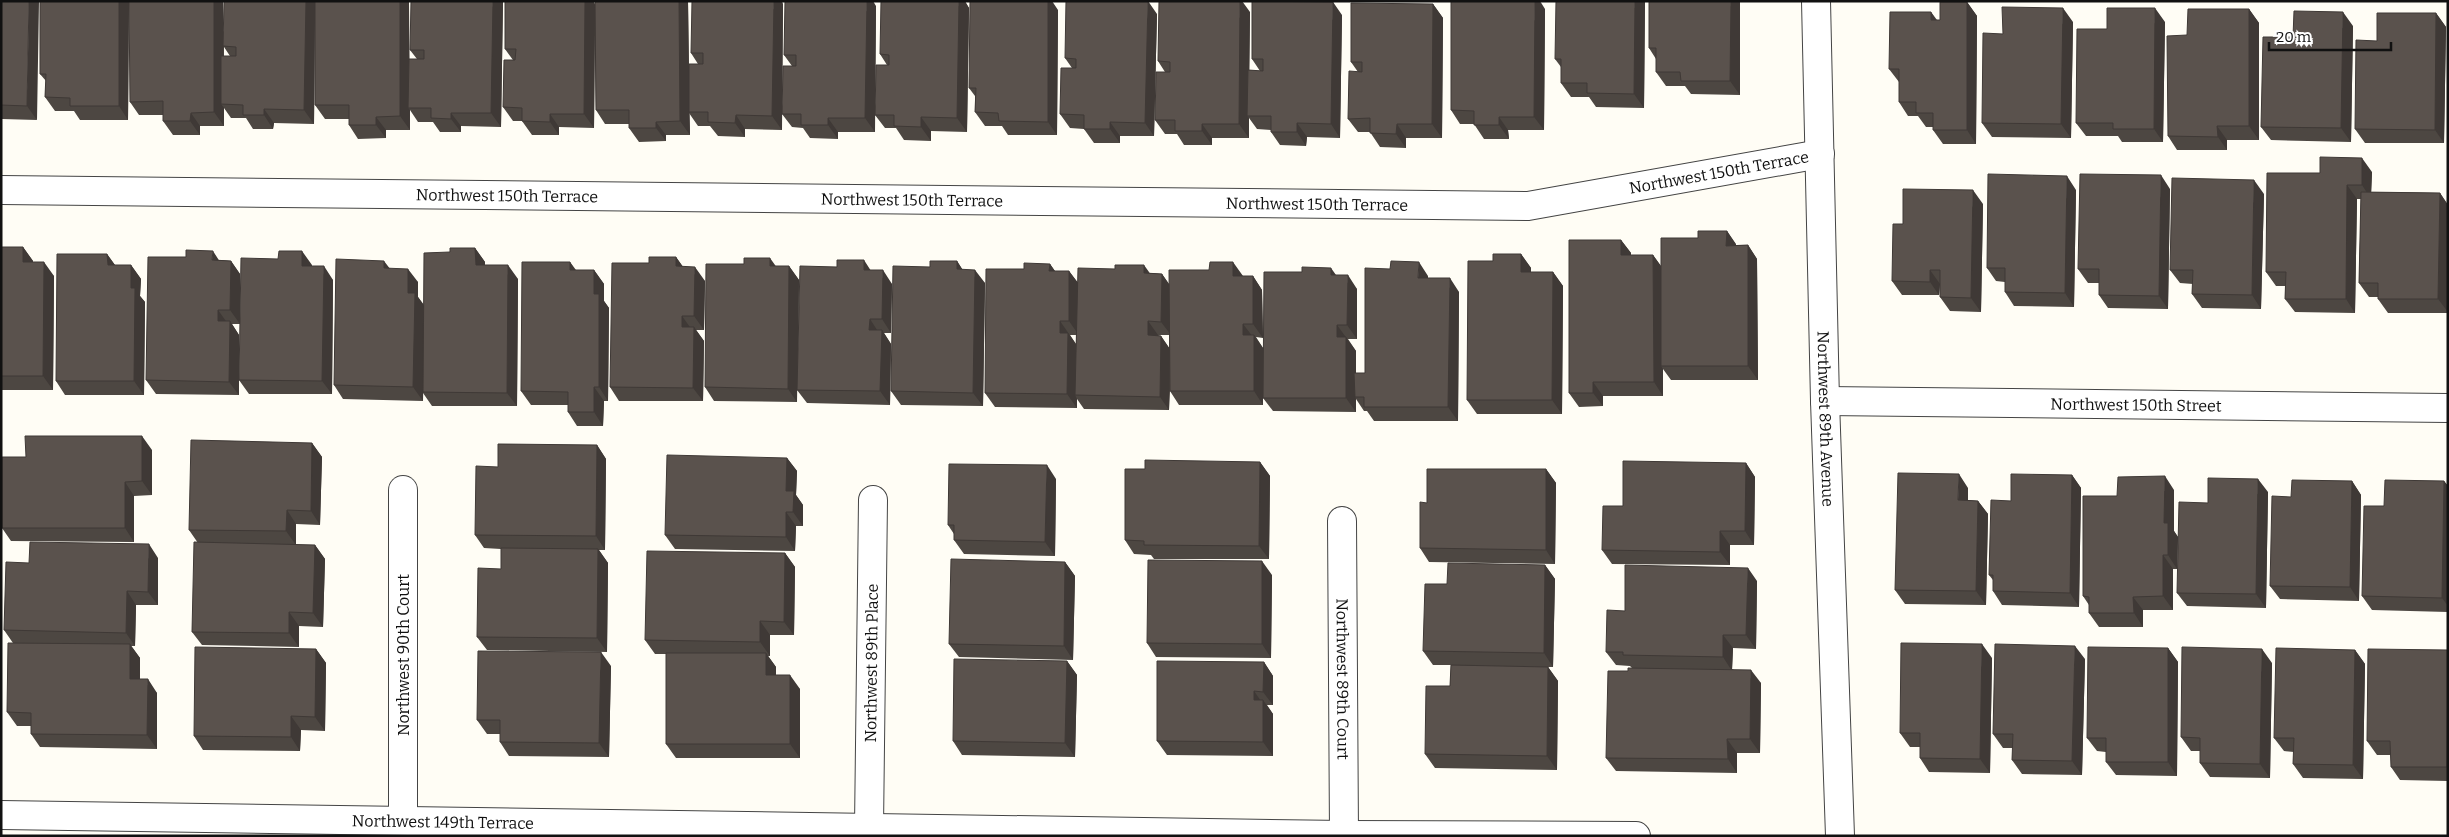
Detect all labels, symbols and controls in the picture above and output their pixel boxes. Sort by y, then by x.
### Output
scale bar [2269,20,2392,52]
text: 20 m [2276,28,2312,46]
street label: Northwest 150th Terrace [1628,147,1810,197]
street label: Northwest 150th Terrace [416,185,598,206]
street label: Northwest 150th Terrace [821,189,1003,210]
street label: Northwest 150th Terrace [1226,193,1408,214]
street label: Northwest 89th Avenue [1814,331,1838,507]
street label: Northwest 150th Street [2050,394,2222,415]
street label: Northwest 90th Court [394,574,413,736]
street label: Northwest 89th Place [861,583,881,743]
street label: Northwest 89th Court [1333,598,1353,760]
street label: Northwest 149th Terrace [352,811,534,832]

